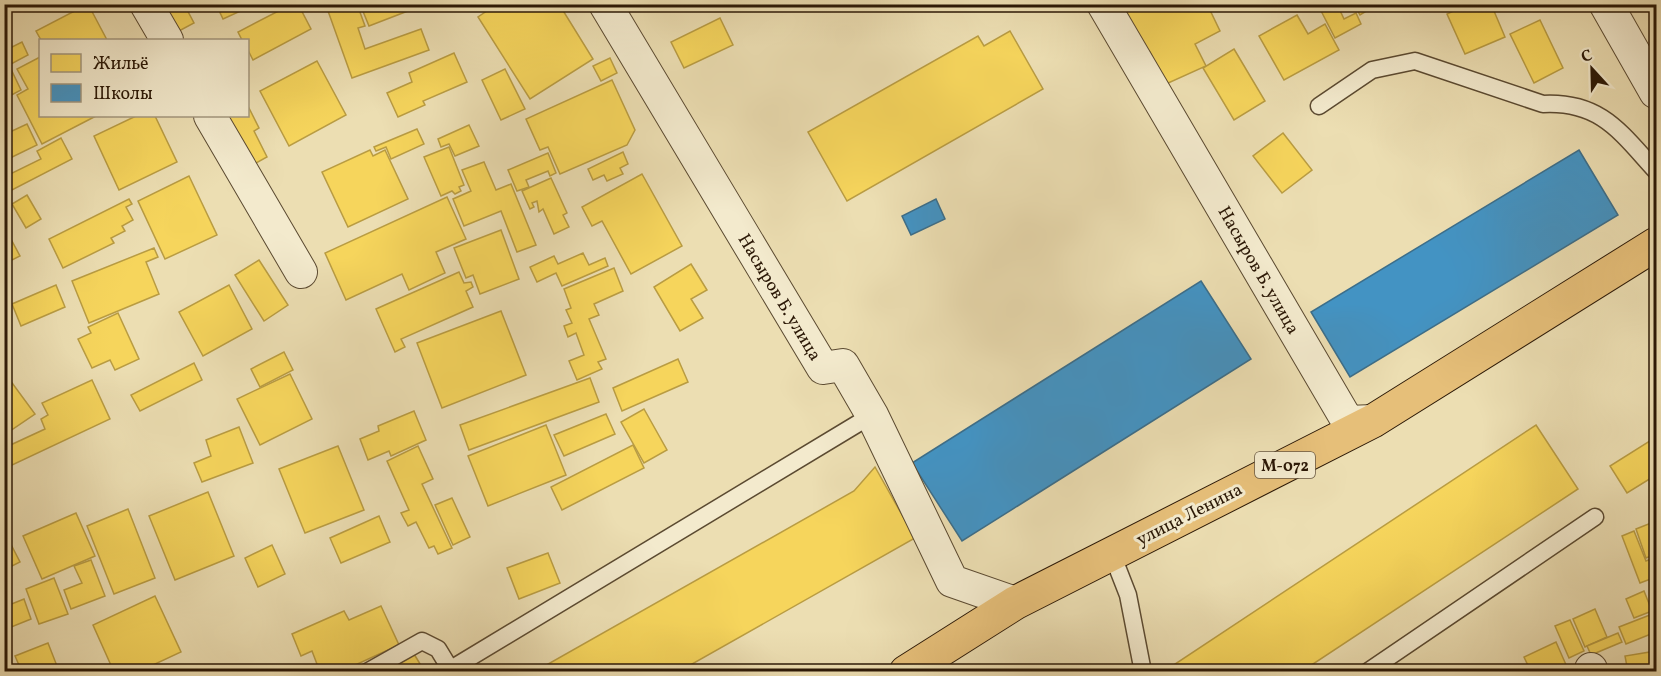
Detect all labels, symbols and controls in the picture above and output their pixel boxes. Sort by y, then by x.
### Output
legend [39,39,249,117]
north arrow [1562,39,1622,99]
text: С [1578,45,1596,69]
text: Жильё [93,52,149,77]
text: Школы [93,82,153,107]
street label: Насыров Б. улица [1211,202,1305,340]
street label: Насыров Б. улица [731,229,827,366]
road number: М-072 [1255,452,1315,478]
street label: улица Ленина [1132,478,1247,553]

